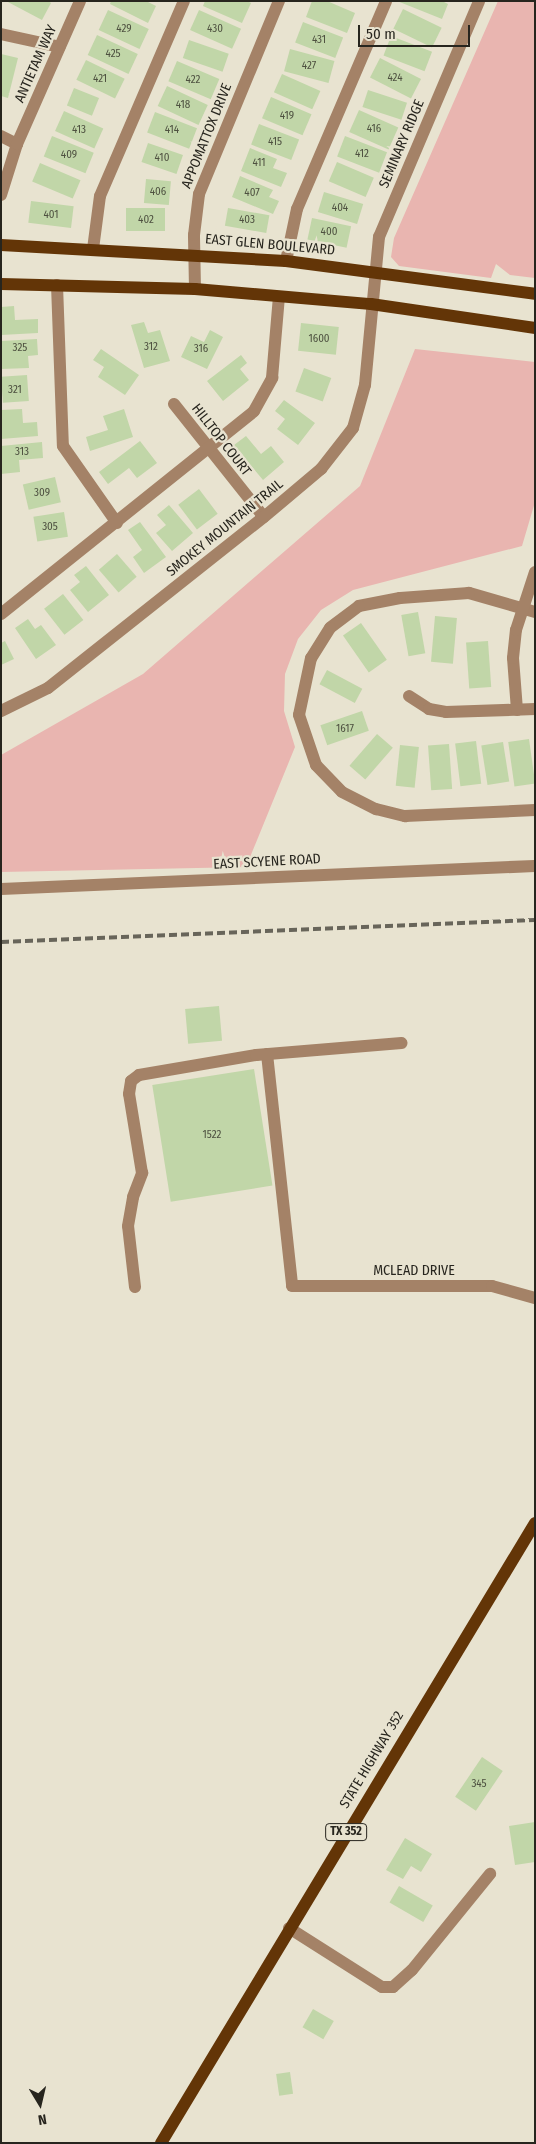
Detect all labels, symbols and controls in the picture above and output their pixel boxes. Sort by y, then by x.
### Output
scale bar [361,15,474,47]
house number: 429 [116,22,132,36]
house number: 430 [207,22,223,36]
street label: ANTIETAM WAY [11,23,61,105]
text: 50 m [366,25,396,43]
house number: 431 [312,33,326,47]
house number: 425 [105,47,121,61]
house number: 427 [302,59,316,73]
house number: 424 [387,71,403,85]
house number: 421 [93,72,107,86]
house number: 422 [186,73,200,87]
street label: APPOMATTOX DRIVE [178,81,236,191]
street label: SEMINARY RIDGE [376,97,428,191]
house number: 418 [176,98,190,112]
house number: 419 [280,109,294,123]
house number: 416 [367,122,381,136]
house number: 413 [72,123,86,137]
house number: 414 [165,123,179,137]
house number: 415 [268,135,282,149]
house number: 412 [355,147,369,161]
house number: 409 [61,148,77,162]
house number: 410 [155,151,169,165]
house number: 411 [252,156,266,170]
house number: 406 [150,185,166,199]
house number: 407 [244,186,260,200]
house number: 404 [332,201,348,215]
house number: 401 [43,208,59,222]
house number: 402 [138,213,154,227]
house number: 403 [239,213,255,227]
house number: 400 [321,225,337,239]
street label: EAST GLEN BOULEVARD [204,231,336,259]
house number: 1600 [308,332,330,346]
house number: 312 [144,340,158,354]
house number: 325 [13,341,27,355]
house number: 316 [194,342,208,356]
house number: 321 [8,383,22,397]
street label: HILLTOP COURT [188,401,254,479]
house number: 313 [15,445,29,459]
street label: SMOKEY MOUNTAIN TRAIL [163,476,287,580]
house number: 309 [34,486,50,500]
house number: 305 [42,520,58,534]
house number: 1617 [336,722,354,736]
street label: EAST SCYENE ROAD [213,851,321,873]
house number: 1522 [203,1128,221,1142]
street label: MCLEAD DRIVE [373,1263,455,1279]
street label: STATE HIGHWAY 352 [336,1708,408,1812]
house number: 345 [471,1777,487,1791]
road number: TX 352 [325,1822,367,1841]
north arrow [15,2079,65,2129]
text: N [37,2110,48,2128]

